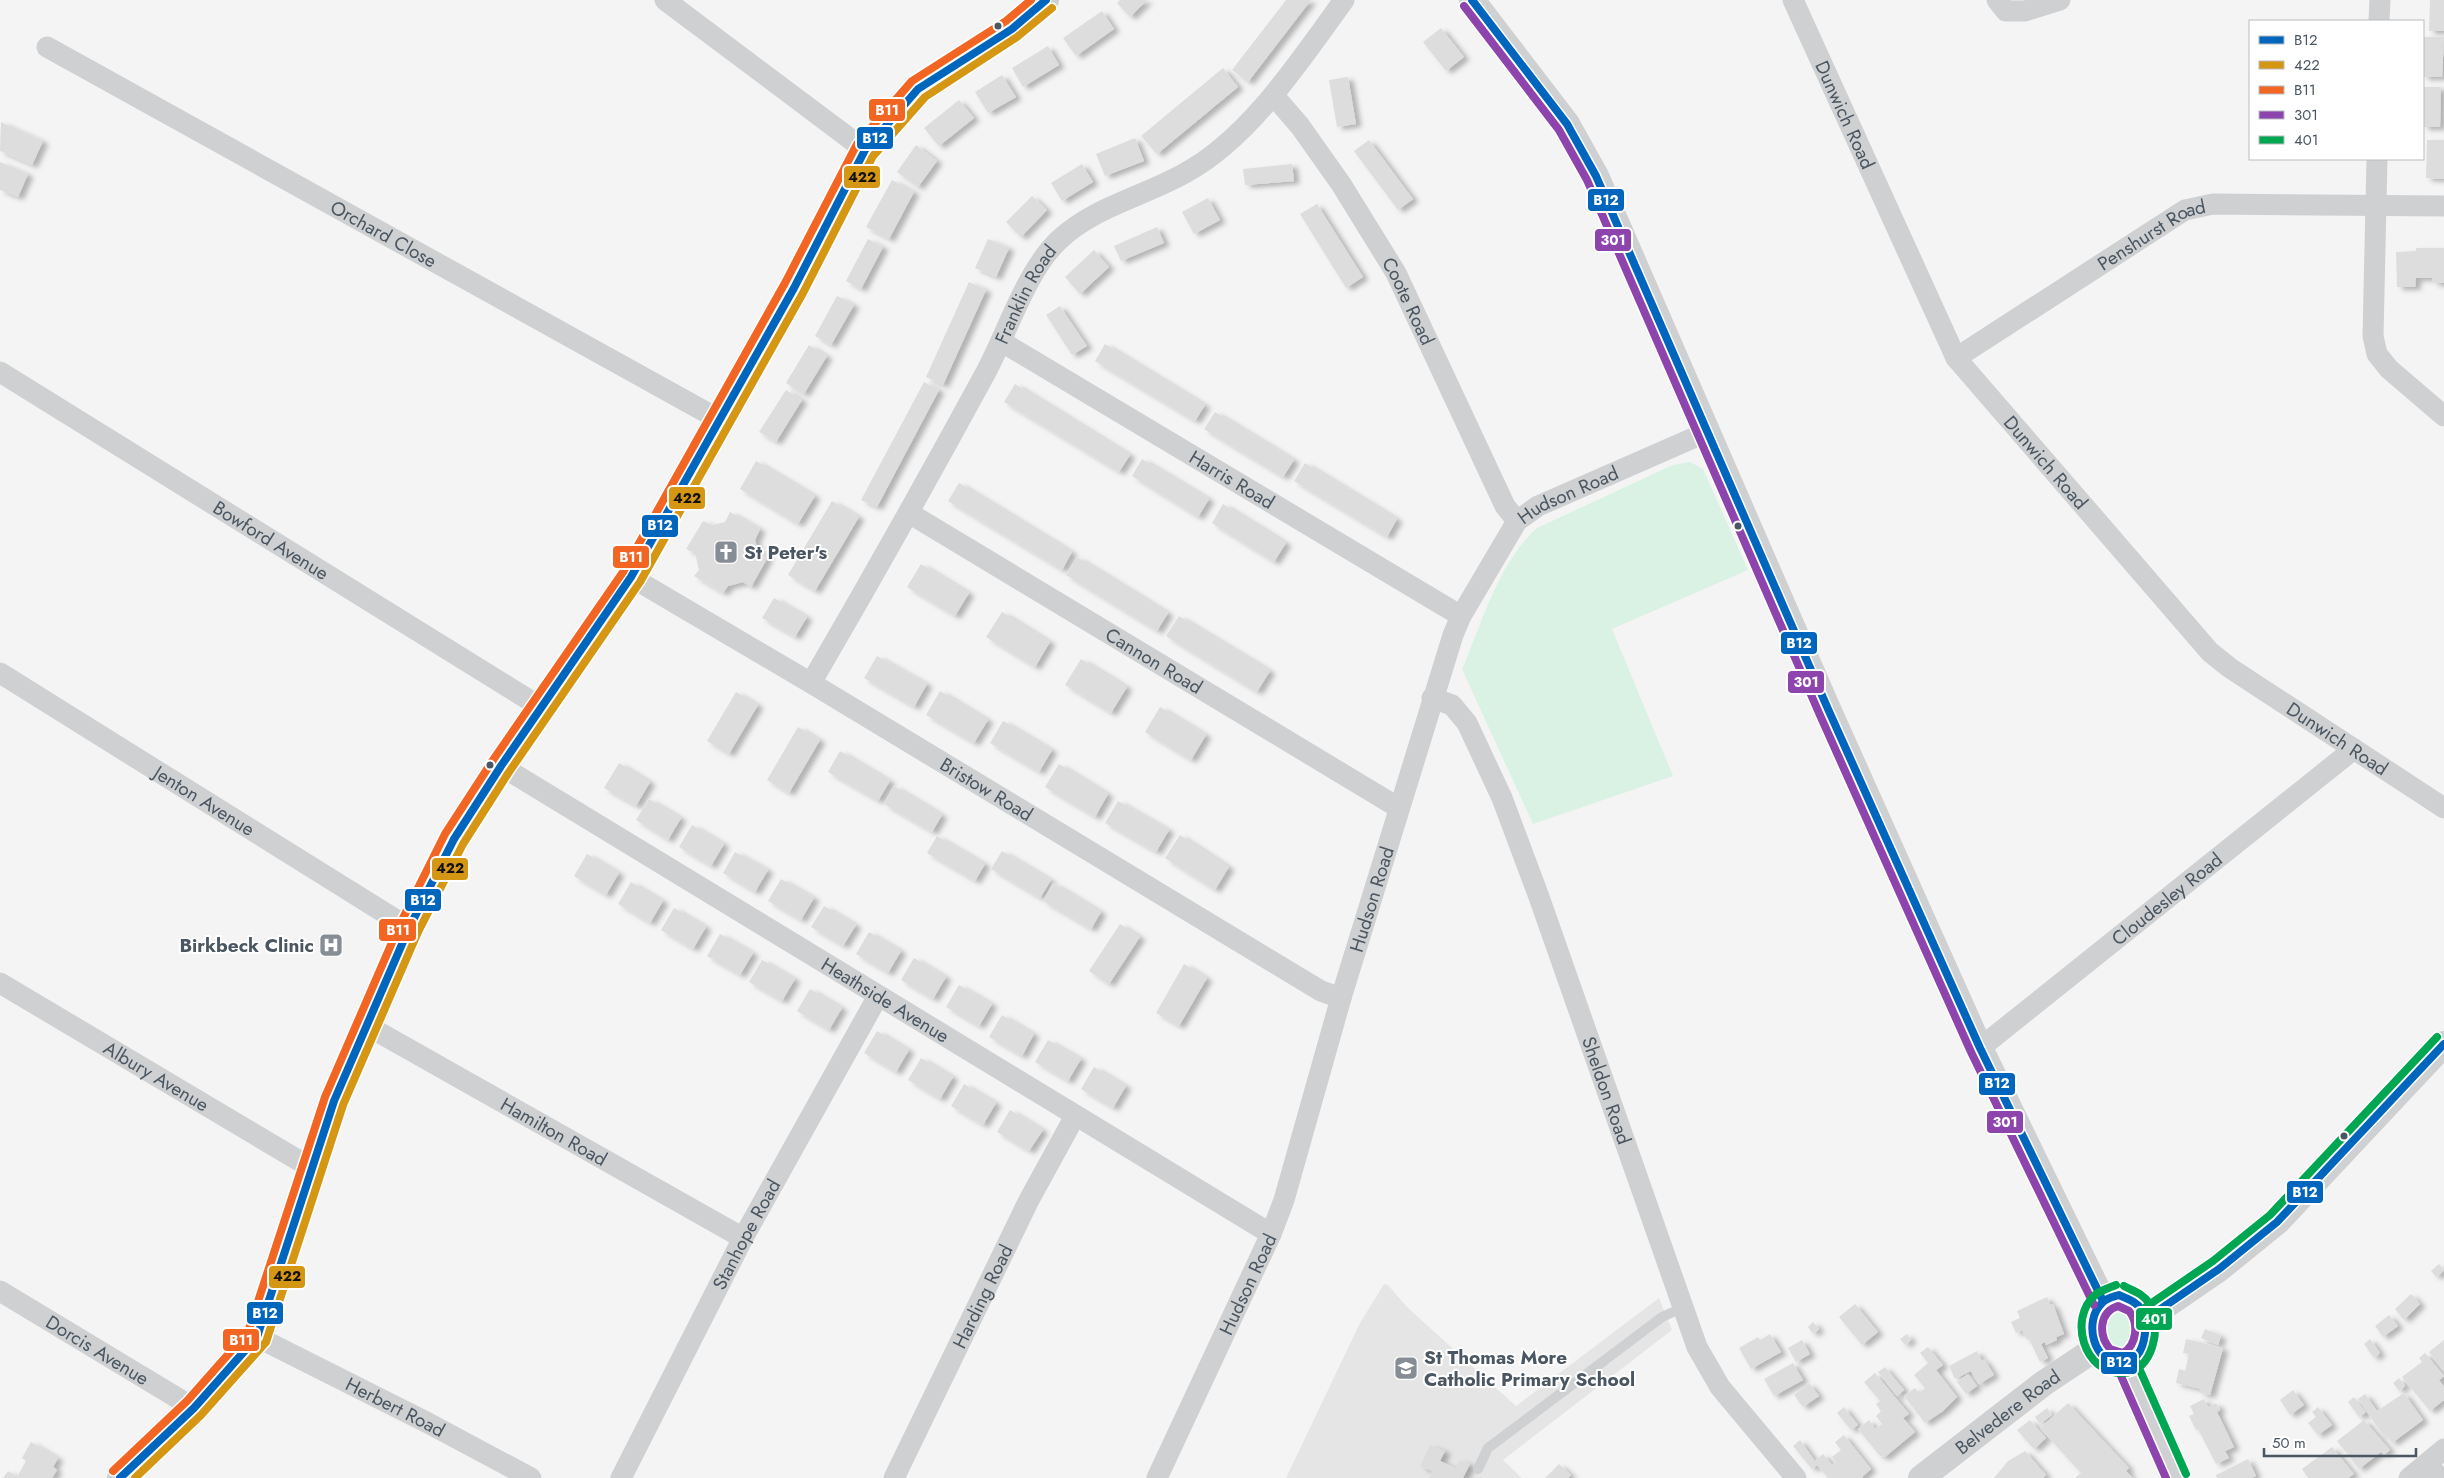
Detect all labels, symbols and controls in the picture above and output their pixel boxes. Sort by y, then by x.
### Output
legend [2249,20,2424,160]
unlabelled marker [993,21,1003,31]
text: B12 [2294,29,2318,51]
text: 422 [2294,54,2320,76]
street label: Dunwich Road [1808,56,1881,173]
text: B11 [2294,79,2316,101]
line badge: B11 [868,98,906,122]
text: B11 [875,100,899,120]
text: 301 [2294,104,2318,126]
line badge: B12 [856,126,894,150]
text: B12 [862,128,888,148]
text: 401 [2294,129,2319,151]
line badge: 422 [843,165,881,189]
text: 422 [848,167,876,187]
line badge: B12 [1587,188,1625,212]
text: B12 [1593,190,1619,210]
street label: Penshurst Road [2092,193,2208,277]
street label: Orchard Close [325,194,442,275]
line badge: 301 [1594,228,1632,252]
text: 301 [1600,230,1626,250]
street label: Franklin Road [988,239,1063,348]
street label: Coote Road [1375,252,1441,350]
street label: Dunwich Road [1997,410,2094,515]
street label: Harris Road [1184,444,1280,516]
street label: Hudson Road [1512,459,1623,531]
line badge: 422 [668,486,706,510]
text: 422 [673,488,701,508]
street label: Bowford Avenue [208,494,334,587]
line badge: B12 [641,514,679,538]
text: B12 [647,515,673,535]
unlabelled marker [1733,521,1743,531]
church icon: St Peter's [713,539,739,565]
place label: St Peter's [744,539,827,566]
line badge: B11 [612,545,650,569]
text: B11 [619,547,643,567]
street label: Cannon Road [1100,621,1207,701]
line badge: B12 [1780,631,1818,655]
text: B12 [1786,633,1812,653]
line badge: 301 [1787,670,1825,694]
text: 301 [1793,672,1819,692]
street label: Dunwich Road [2281,696,2393,782]
street label: Bristow Road [935,751,1038,828]
street label: Jenton Avenue [146,758,260,843]
unlabelled marker [485,760,495,770]
street label: Hudson Road [1343,843,1401,955]
street label: Cloudesley Road [2106,846,2228,952]
line badge: 422 [431,857,469,881]
text: 422 [436,858,464,878]
line badge: B12 [404,888,442,912]
text: B12 [410,890,436,910]
line badge: B11 [378,918,417,942]
text: B11 [386,920,410,940]
place label: Birkbeck Clinic [179,932,314,959]
hospital icon: Birkbeck Clinic [318,932,344,958]
street label: Heathside Avenue [816,951,955,1050]
street label: Sheldon Road [1575,1033,1638,1148]
street label: Albury Avenue [99,1035,214,1118]
line badge: B12 [1978,1072,2016,1096]
text: B12 [1984,1073,2010,1093]
street label: Hamilton Road [496,1091,612,1173]
line badge: 301 [1986,1110,2024,1134]
text: 301 [1992,1112,2018,1132]
unlabelled marker [2339,1131,2349,1141]
street label: Stanhope Road [706,1174,787,1294]
line badge: B12 [2286,1180,2324,1204]
text: B12 [2292,1182,2318,1202]
street label: Hudson Road [1213,1229,1283,1339]
street label: Harding Road [946,1240,1019,1353]
line badge: 422 [268,1265,306,1289]
text: 422 [273,1266,301,1286]
line badge: B12 [246,1301,284,1325]
text: B12 [252,1303,278,1323]
line badge: 401 [2135,1307,2173,1331]
street label: Dorcis Avenue [41,1309,154,1392]
text: 401 [2141,1309,2167,1329]
line badge: B11 [222,1328,260,1352]
text: B11 [229,1330,253,1350]
place label: St Thomas More Catholic Primary School [1424,1344,1635,1393]
line badge: B12 [2100,1351,2138,1375]
text: B12 [2106,1352,2132,1372]
school or university icon: St Thomas More Catholic Primary School [1393,1355,1419,1381]
street label: Belvedere Road [1949,1363,2066,1461]
street label: Herbert Road [341,1371,450,1444]
scale bar [2264,1426,2416,1458]
text: 50 m [2272,1432,2306,1454]

